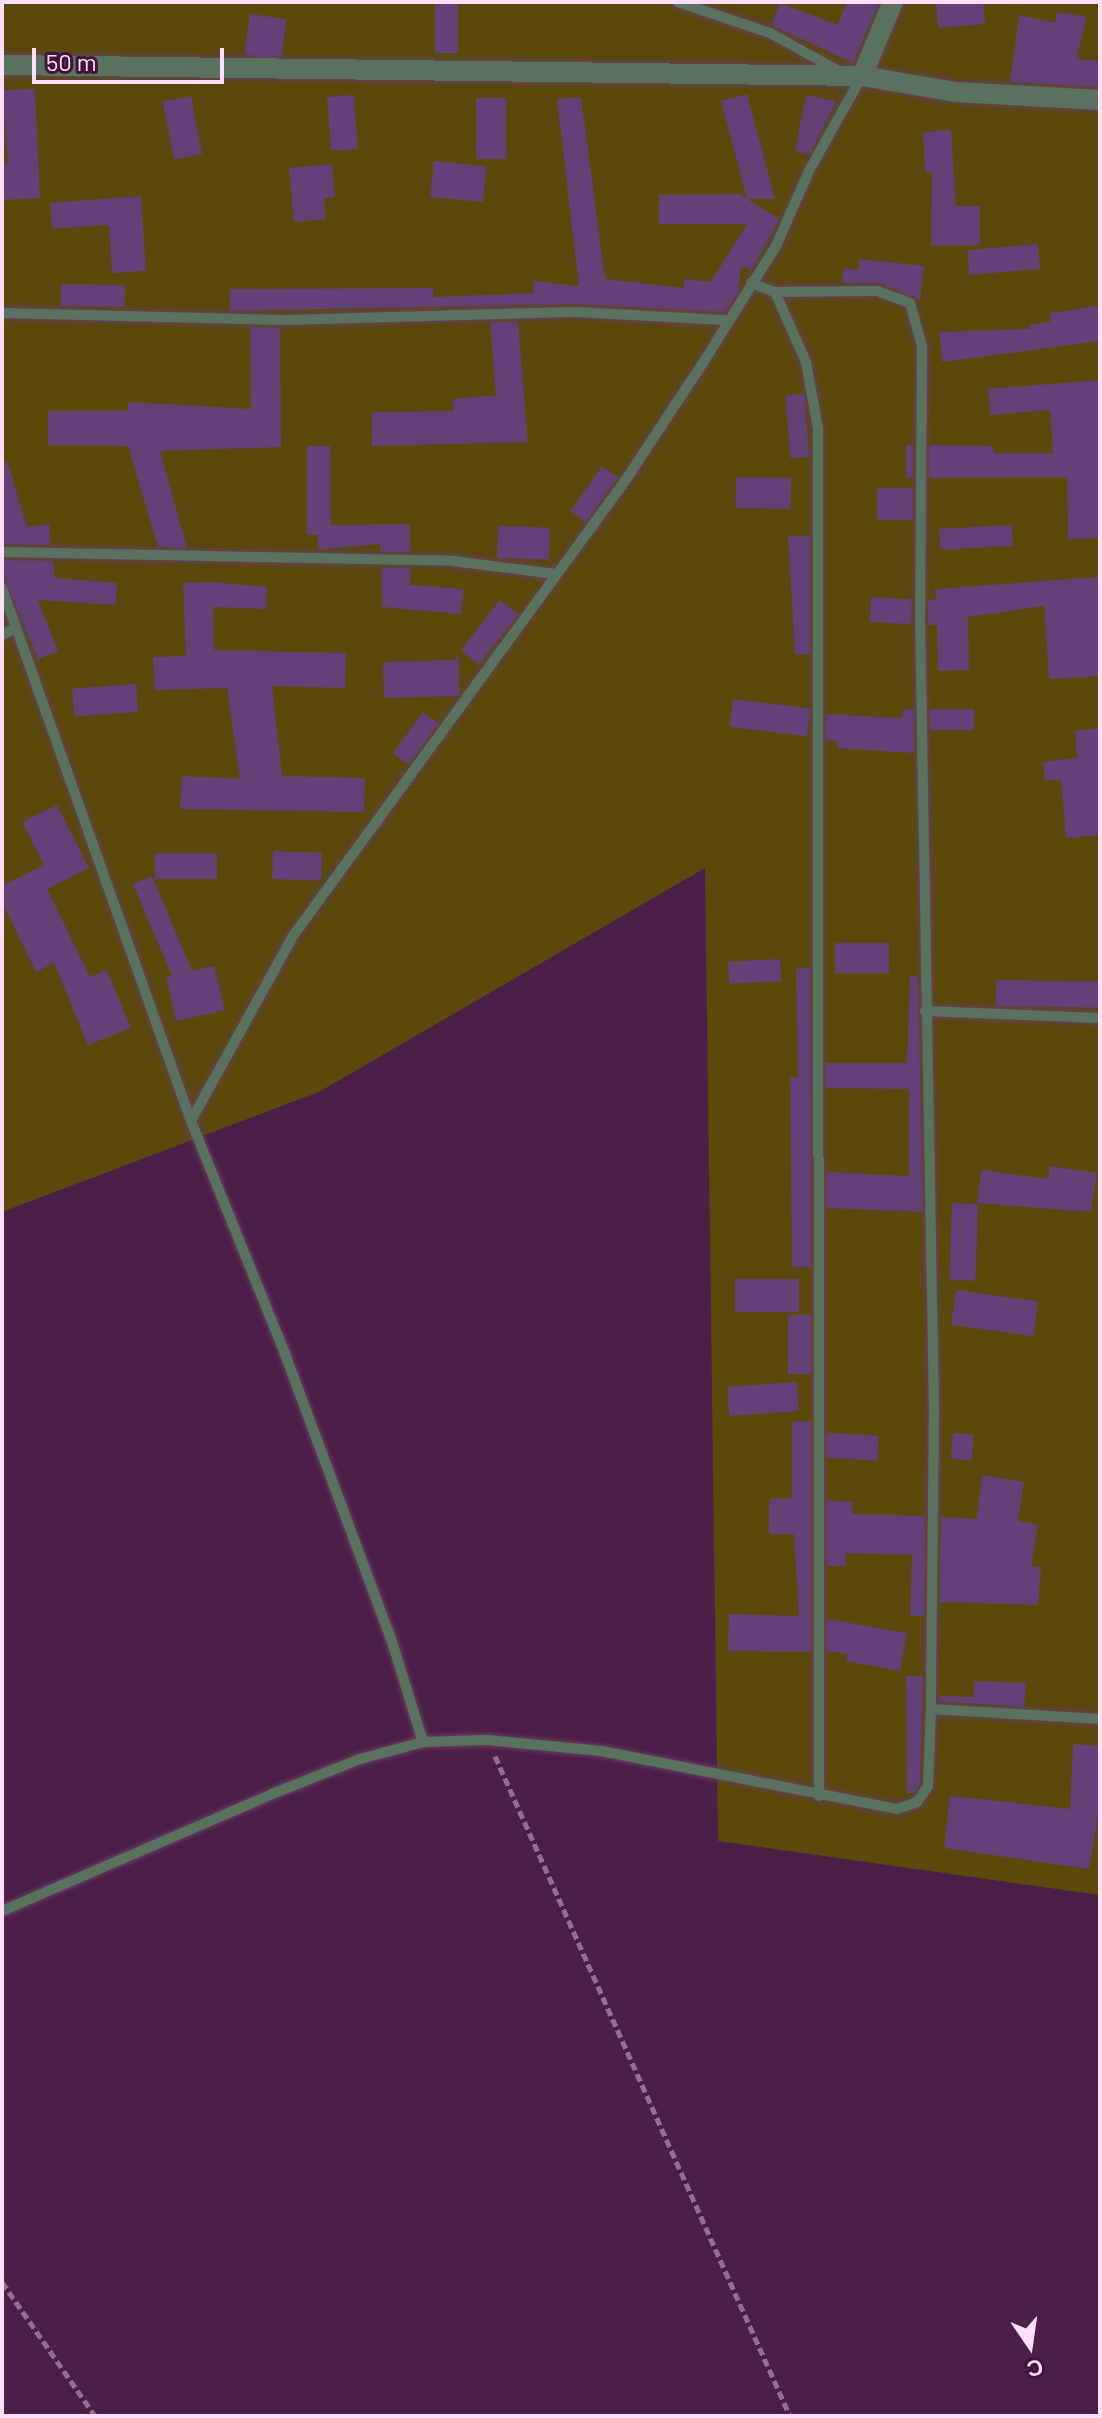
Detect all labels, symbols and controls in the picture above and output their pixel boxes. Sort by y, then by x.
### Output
scale bar [36,32,228,82]
text: 50 m [46,47,97,76]
north arrow [990,2306,1070,2386]
text: С [1025,2355,1046,2384]

